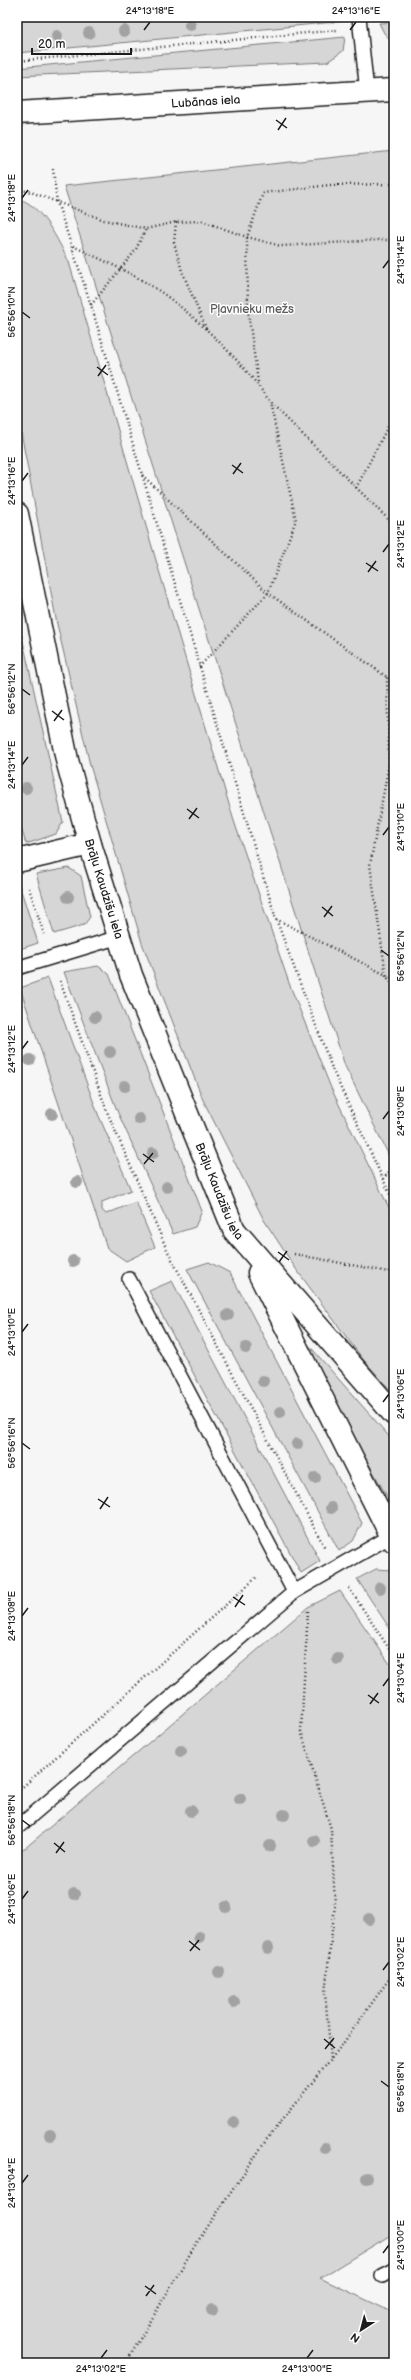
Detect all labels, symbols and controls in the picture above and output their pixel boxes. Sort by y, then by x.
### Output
text: 24°13'18"E [126,5,175,17]
text: 24°13'16"E [332,5,381,17]
scale bar [32,30,131,56]
text: 20 m [38,37,65,52]
street label: Lubānas iela [171,92,241,111]
text: 24°13'18"E [6,173,18,222]
text: 24°13'14"E [395,235,407,284]
text: 56°56'10"N [6,286,18,338]
park label: Pļavnieku mežs [210,302,294,317]
text: 24°13'16"E [6,456,18,505]
text: 24°13'12"E [395,519,407,568]
text: 56°56'12"N [6,663,18,715]
text: 24°13'14"E [6,740,18,789]
text: 24°13'10"E [395,802,407,851]
street label: Brāļu Kaudzīšu iela [81,837,127,941]
text: 56°56'12"N [395,930,407,982]
text: 24°13'12"E [6,1024,18,1073]
text: 24°13'08"E [395,1085,407,1136]
street label: Brāļu Kaudzīšu iela [192,1141,247,1243]
text: 24°13'10"E [6,1307,18,1356]
text: 24°13'06"E [395,1368,407,1419]
text: 56°56'16"N [6,1417,18,1469]
text: 24°13'08"E [6,1590,18,1641]
text: 24°13'04"E [395,1652,407,1703]
text: 56°56'18"N [6,1794,18,1846]
text: 24°13'06"E [6,1873,18,1924]
text: 24°13'02"E [395,1936,407,1987]
text: 56°56'18"N [395,2061,407,2113]
text: 24°13'04"E [6,2157,18,2208]
text: 24°13'00"E [395,2219,407,2270]
north arrow [341,2310,381,2350]
text: N [348,2330,363,2345]
text: 24°13'02"E [76,2363,127,2375]
text: 24°13'00"E [282,2363,333,2375]

